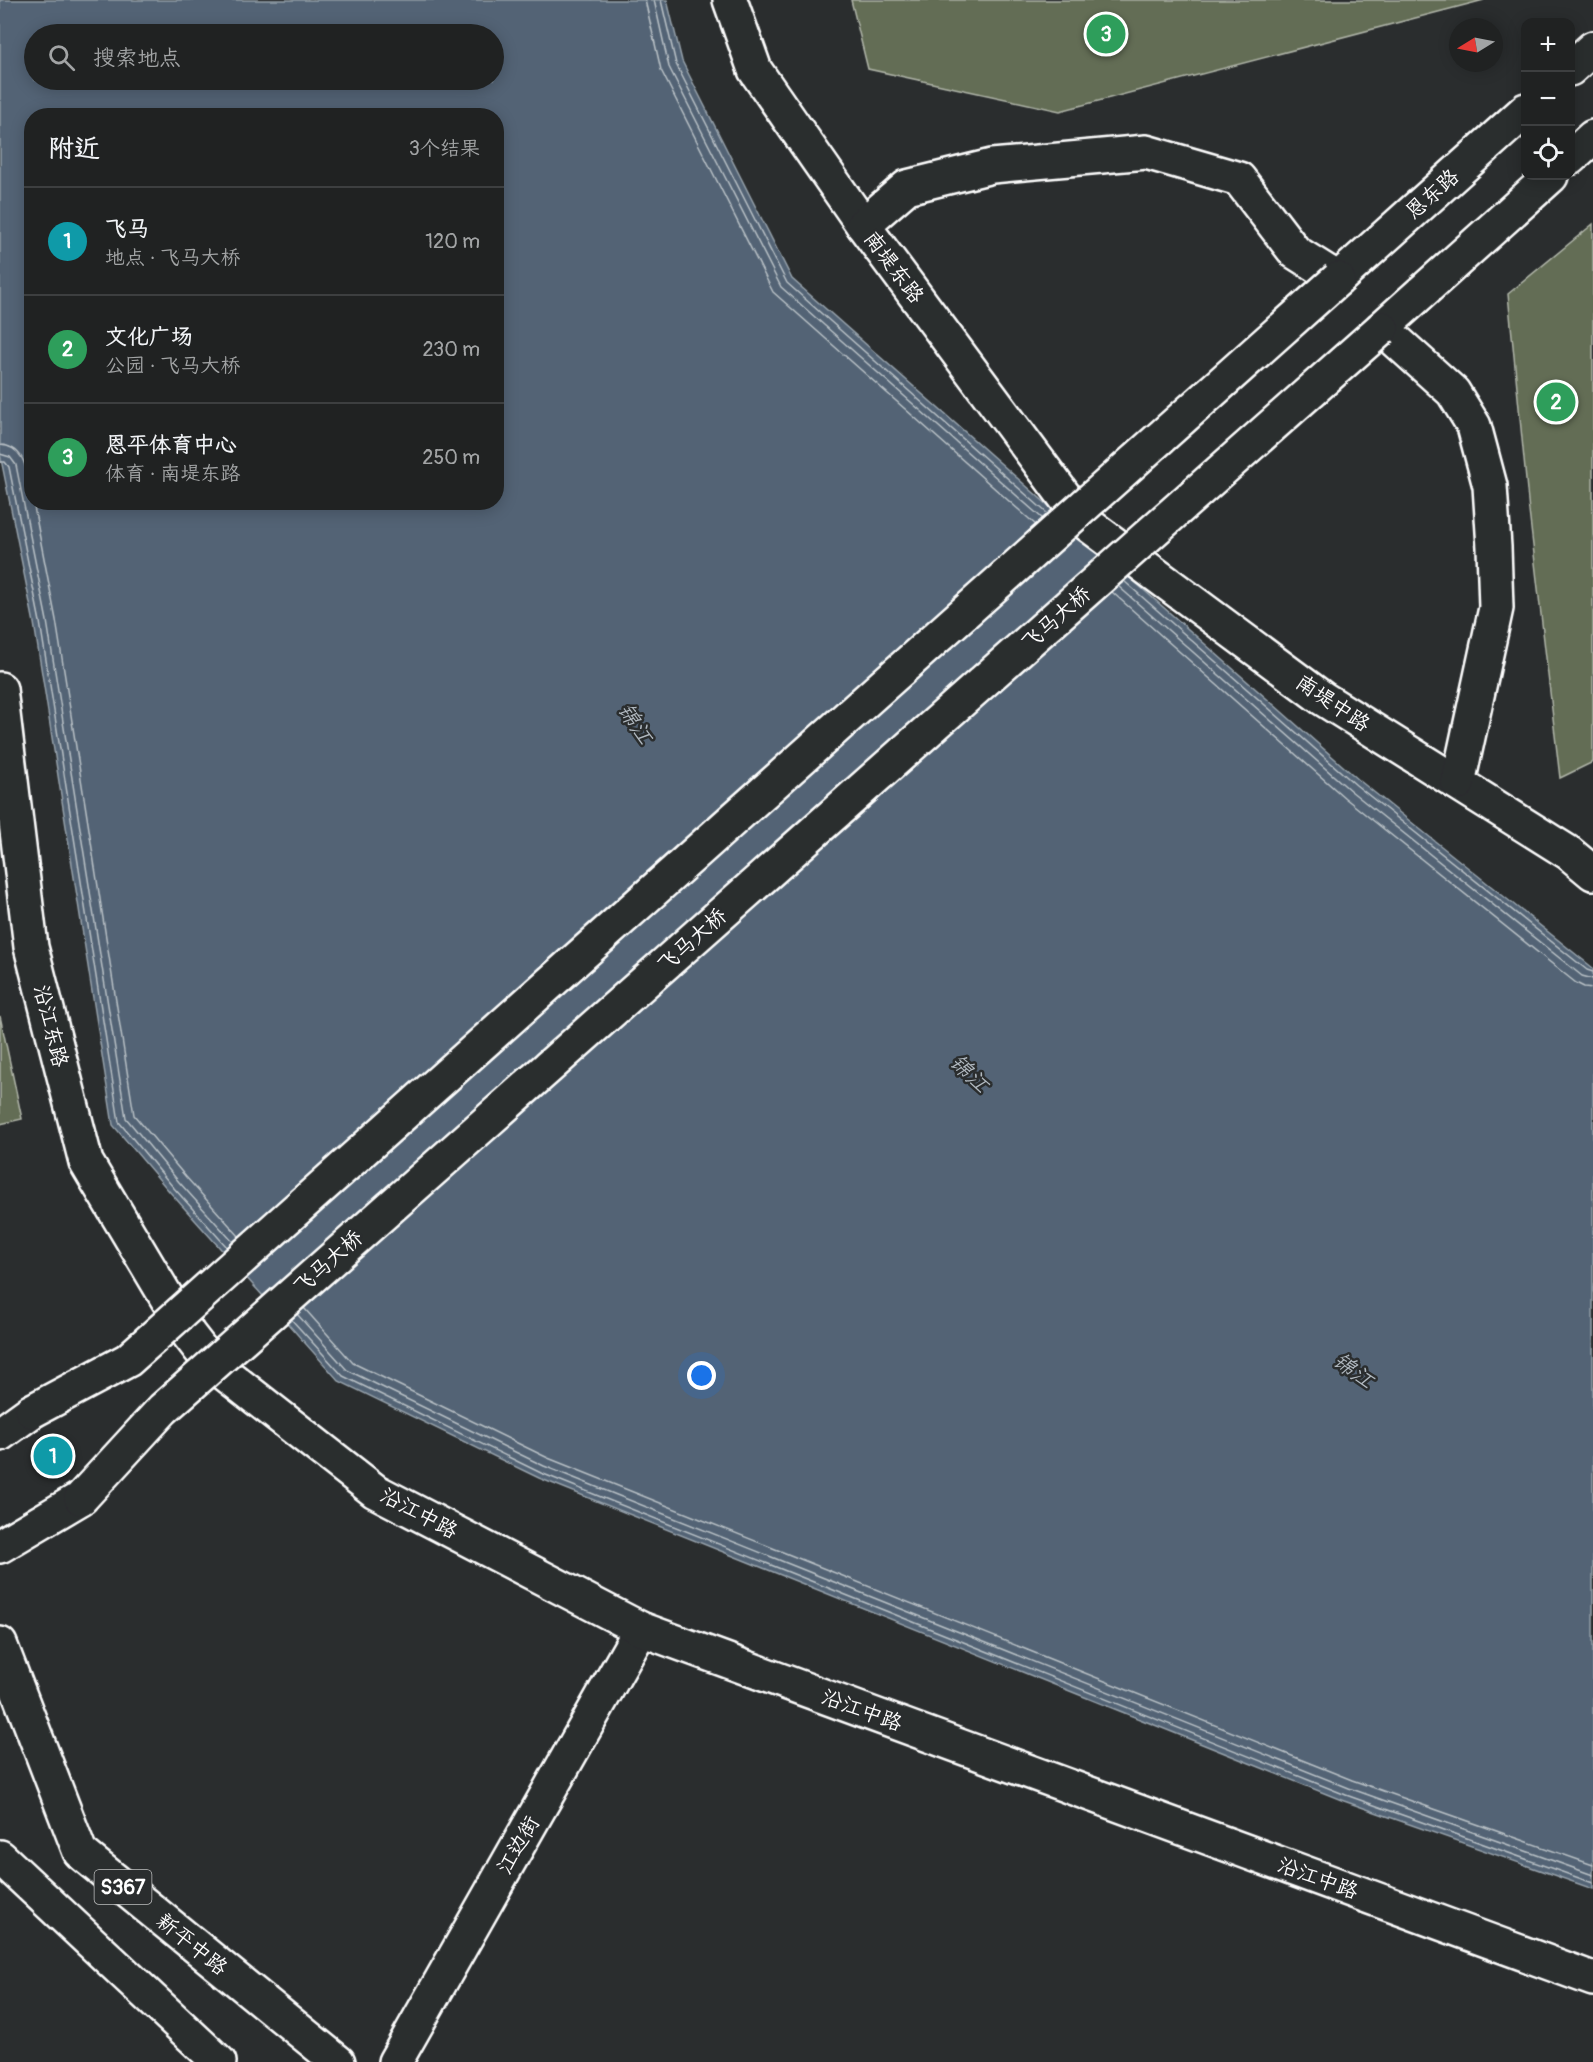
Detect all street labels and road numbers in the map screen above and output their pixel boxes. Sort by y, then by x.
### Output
street label: 恩东路 [1400,163,1465,225]
street label: 南堤东路 [858,226,930,309]
street label: 飞马大桥 [1016,580,1097,657]
street label: 南堤中路 [1290,669,1375,738]
street label: 飞马大桥 [652,902,733,979]
street label: 沿江东路 [27,982,74,1070]
street label: 飞马大桥 [288,1224,369,1301]
street label: 沿江中路 [375,1482,462,1545]
street label: 沿江中路 [818,1683,906,1738]
street label: 江边街 [491,1811,546,1879]
street label: 沿江中路 [1274,1851,1362,1906]
road number: S367 [94,1870,152,1904]
street label: 新平中路 [151,1907,233,1981]

